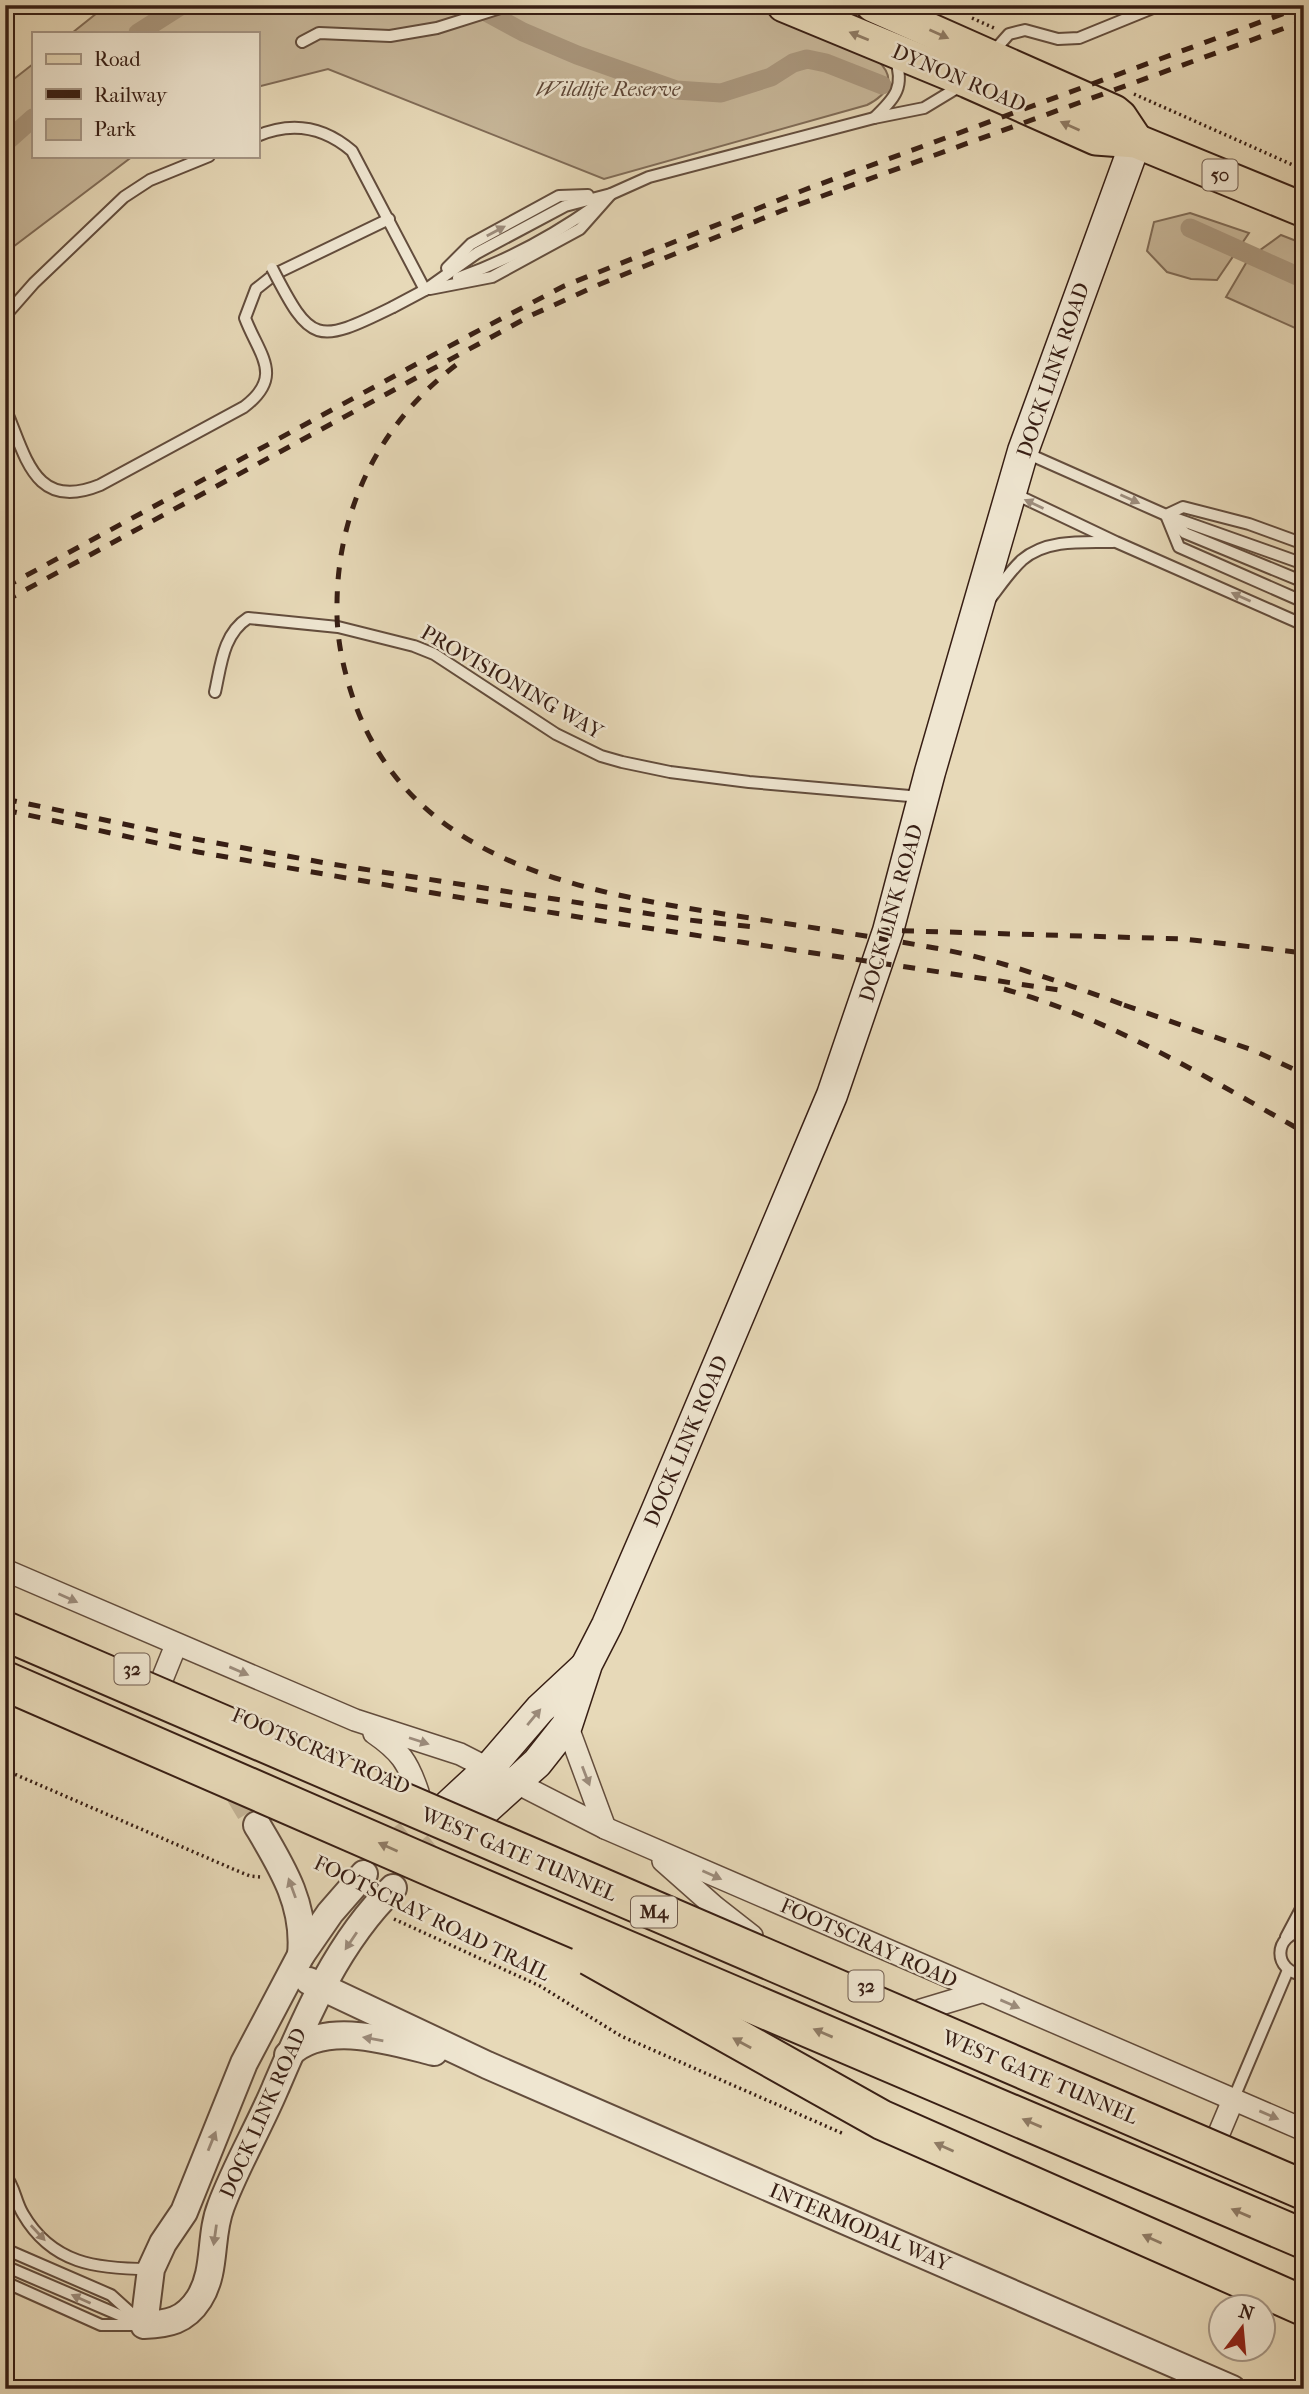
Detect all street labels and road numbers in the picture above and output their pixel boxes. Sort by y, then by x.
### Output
street label: DYNON ROAD [889,39,1029,117]
road number: 50 [1202,160,1238,190]
street label: DOCK LINK ROAD [1012,279,1094,461]
street label: PROVISIONING WAY [417,620,608,744]
street label: DOCK LINK ROAD [854,821,928,1005]
street label: DOCK LINK ROAD [639,1352,733,1530]
road number: 32 [114,1653,150,1684]
street label: FOOTSCRAY ROAD [228,1703,414,1799]
street label: WEST GATE TUNNEL [417,1801,621,1906]
street label: FOOTSCRAY ROAD TRAIL [310,1850,554,1986]
street label: FOOTSCRAY ROAD [777,1893,961,1993]
road number: M4 [631,1896,677,1928]
road number: 32 [848,1970,884,2002]
street label: DOCK LINK ROAD [215,2024,311,2202]
street label: WEST GATE TUNNEL [938,2024,1142,2129]
street label: INTERMODAL WAY [766,2178,955,2276]

